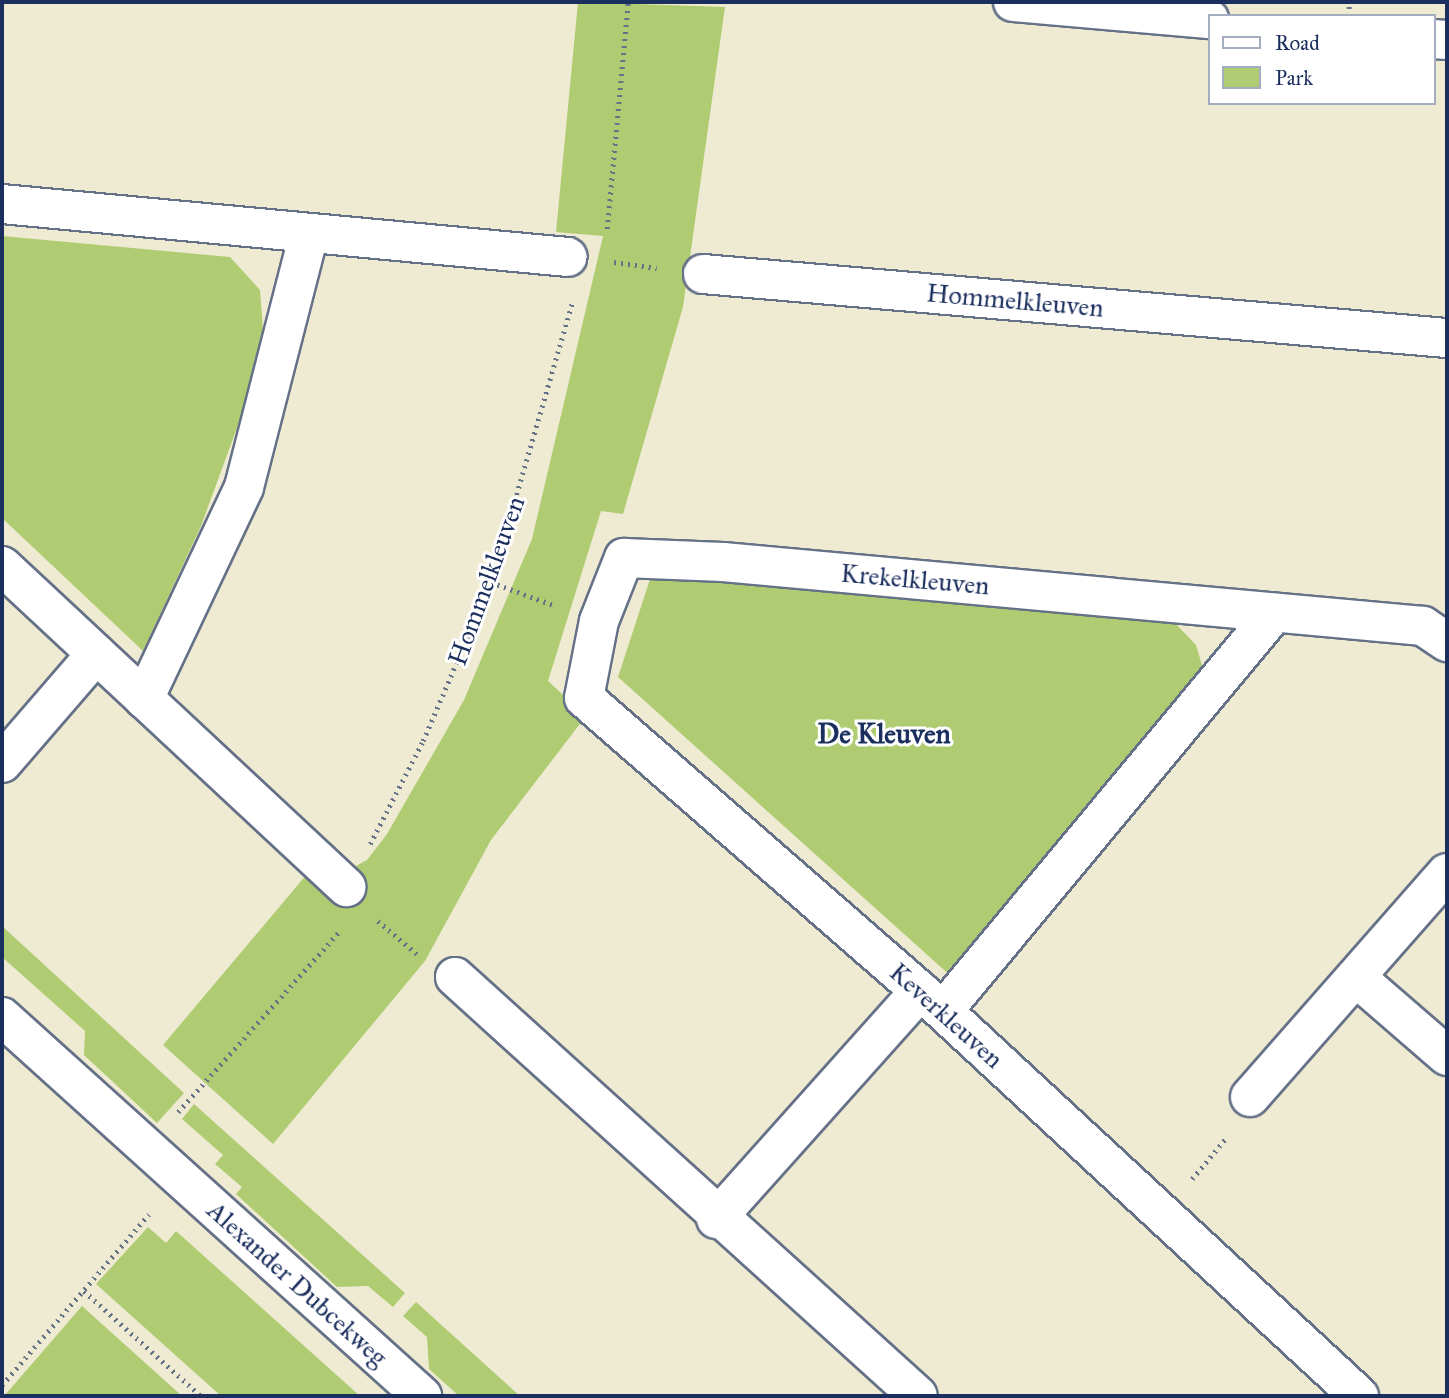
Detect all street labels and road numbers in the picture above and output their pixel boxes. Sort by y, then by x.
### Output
street label: Hommelkleuven [925,278,1105,324]
street label: Hommelkleuven [442,492,532,670]
street label: Krekelkleuven [839,558,991,602]
street label: Keverkleuven [883,957,1009,1075]
street label: Alexander Dubcekweg [201,1195,393,1373]

